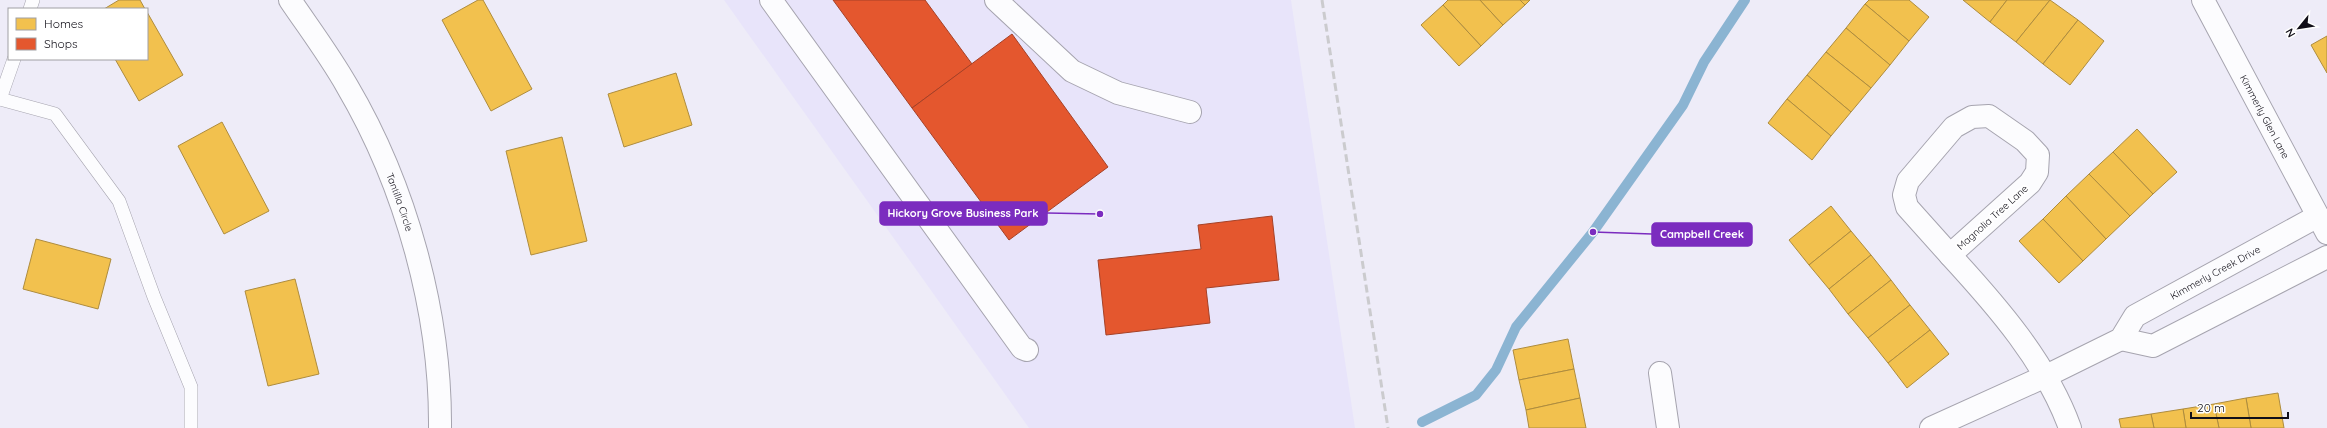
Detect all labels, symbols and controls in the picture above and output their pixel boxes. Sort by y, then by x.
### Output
legend [8,8,148,60]
north arrow [2279,8,2319,48]
text: Homes [44,16,84,31]
text: N [2282,26,2298,40]
text: Shops [44,36,78,51]
street label: Kimmerly Glen Lane [2237,72,2292,161]
street label: Tantilla Circle [383,171,416,233]
street label: Magnolia Tree Lane [1954,182,2031,253]
callout: Hickory Grove Business Park [880,202,1047,225]
text: Hickory Grove Business Park [888,206,1038,220]
callout: Campbell Creek [1652,223,1752,246]
text: Campbell Creek [1660,227,1744,241]
street label: Kimmerly Creek Drive [2168,243,2263,303]
scale bar [2191,394,2288,420]
text: 20 m [2197,400,2225,415]

